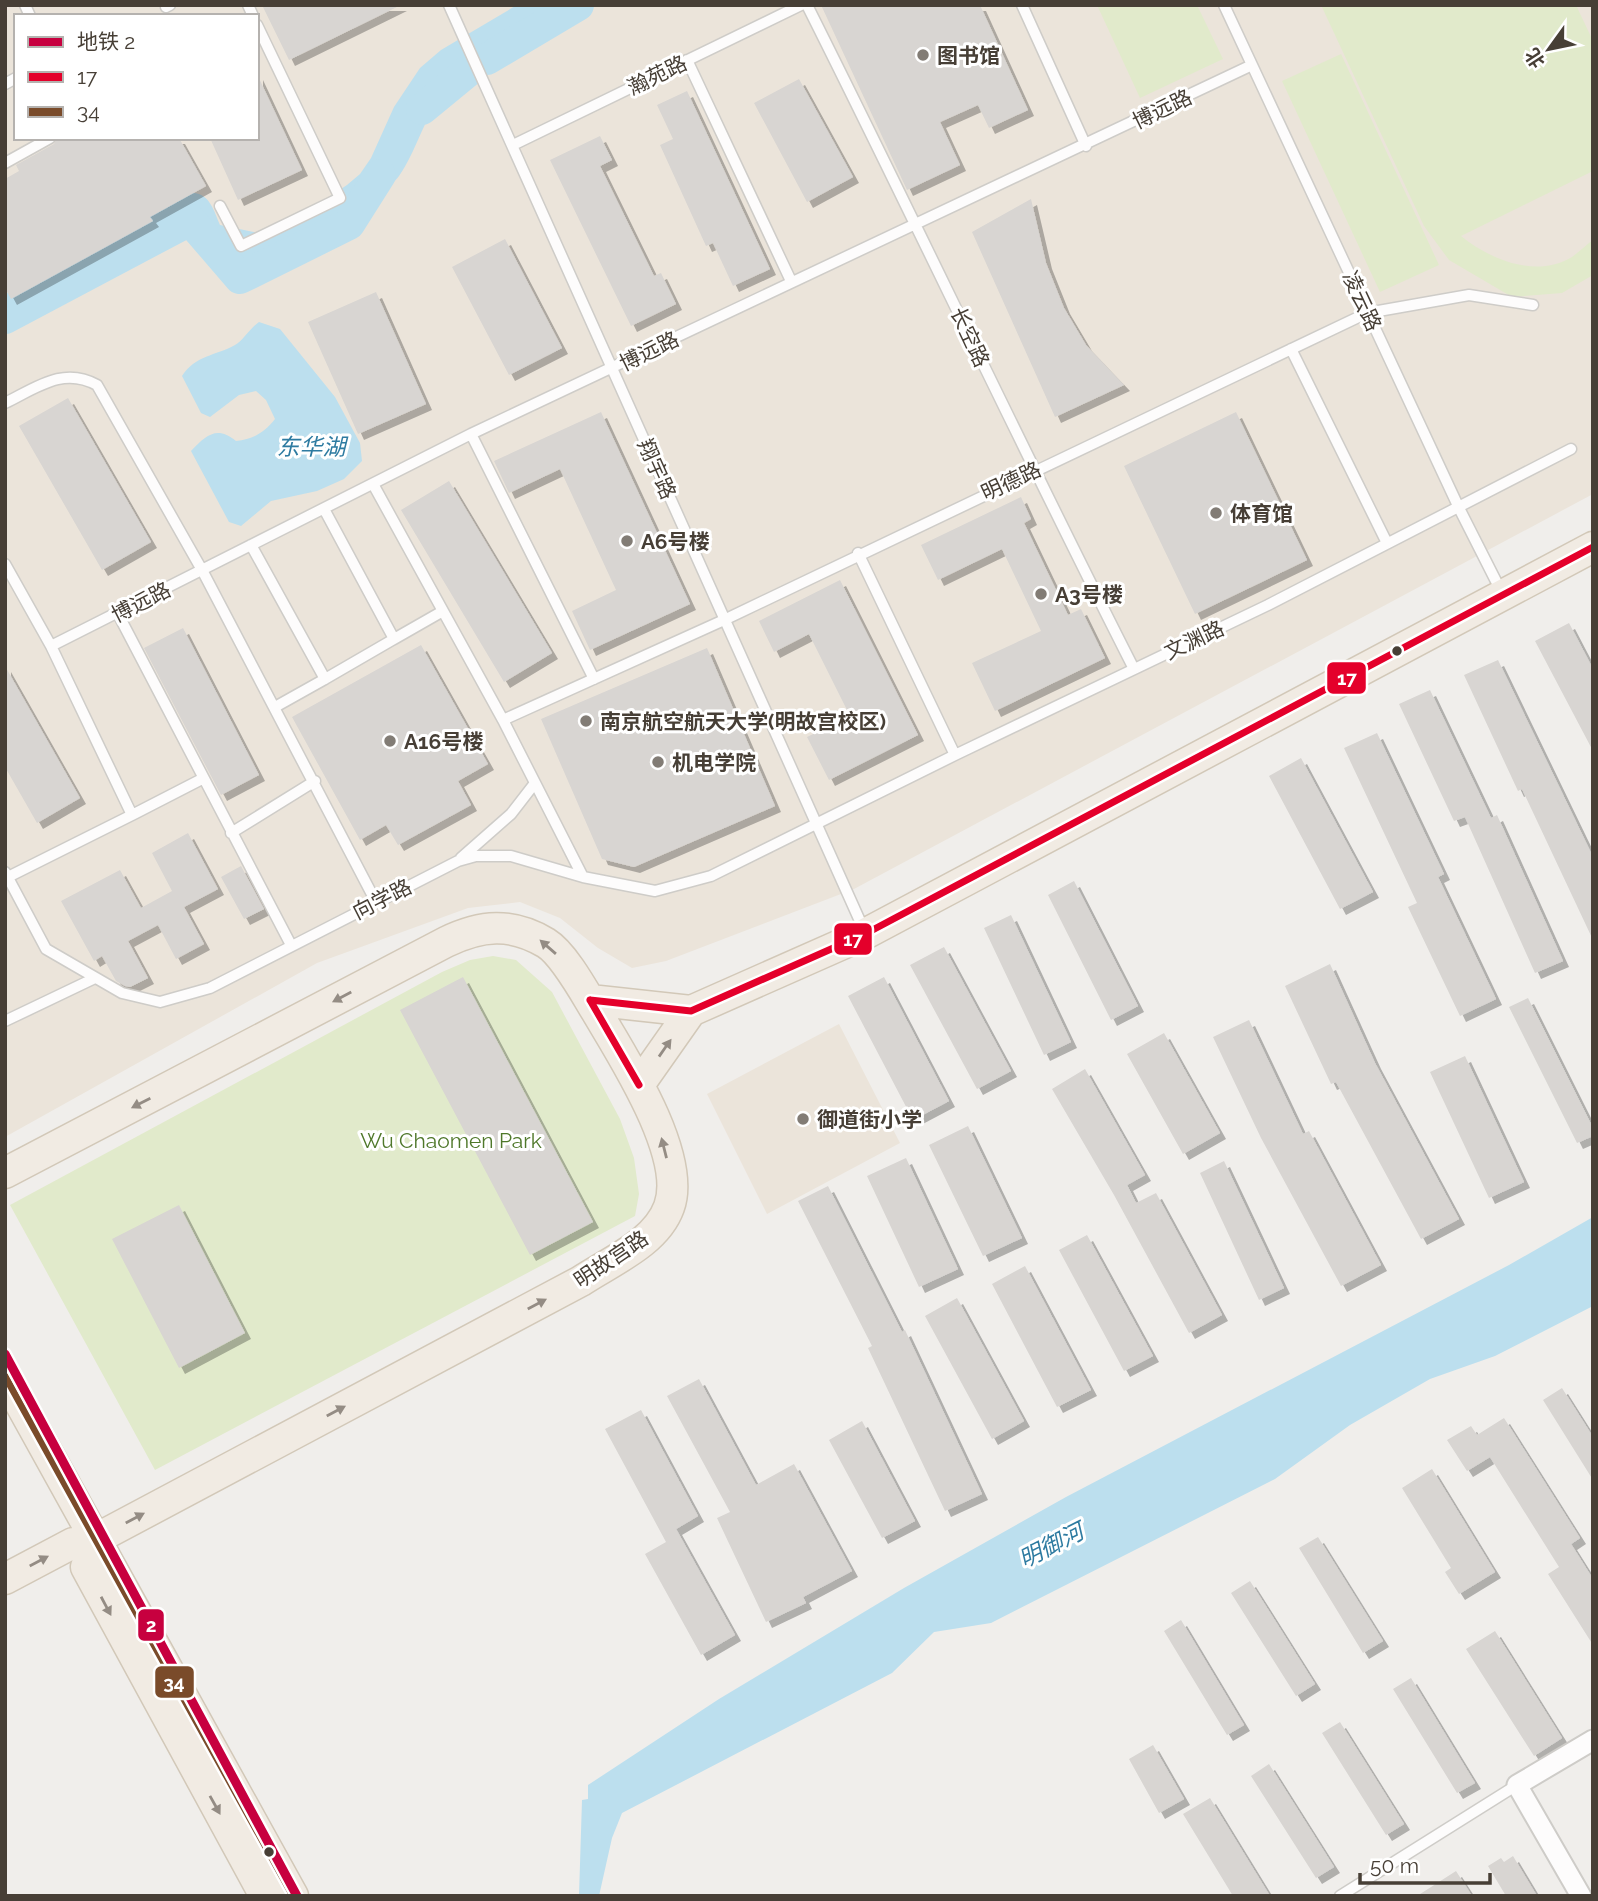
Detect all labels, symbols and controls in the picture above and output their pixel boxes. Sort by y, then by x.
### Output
legend [14,14,259,140]
north arrow [1514,14,1584,84]
text: 地铁 2 [77,29,135,54]
place label: 图书馆 [937,43,1000,68]
text: 北 [1520,44,1549,72]
marker: 图书馆 [915,47,931,63]
street label: 瀚苑路 [623,50,691,100]
text: 17 [77,64,98,89]
street label: 博远路 [1128,84,1196,134]
text: 34 [77,99,100,124]
street label: 凌云路 [1337,267,1387,335]
street label: 长空路 [945,303,995,371]
street label: 博远路 [615,326,683,376]
water label: 东华湖 [277,433,349,460]
street label: 翔宇路 [633,435,681,503]
street label: 明德路 [977,456,1045,506]
place label: 体育馆 [1230,501,1293,526]
marker: 体育馆 [1208,505,1224,521]
place label: A6号楼 [641,529,710,554]
marker: A6号楼 [619,533,635,549]
street label: 博远路 [107,577,175,627]
place label: A3号楼 [1055,582,1123,607]
marker: A3号楼 [1033,586,1049,602]
street label: 文渊路 [1160,615,1228,665]
unlabelled marker [1390,644,1404,658]
line badge: 17 [1326,661,1367,695]
text: 17 [1337,667,1357,689]
place label: 南京航空航天大学(明故宫校区) [600,709,886,734]
marker: 南京航空航天大学(明故宫校区) [578,713,594,729]
place label: A16号楼 [404,729,483,754]
marker: A16号楼 [382,733,398,749]
place label: 机电学院 [672,750,756,775]
marker: 机电学院 [650,754,666,770]
street label: 向学路 [348,874,416,924]
line badge: 17 [833,922,873,956]
text: 17 [843,928,863,950]
one-way arrow [539,939,557,955]
one-way arrow [332,991,352,1003]
one-way arrow [658,1039,672,1057]
one-way arrow [131,1097,151,1108]
place label: 御道街小学 [817,1107,922,1132]
marker: 御道街小学 [795,1111,811,1127]
park label: Wu Chaomen Park [360,1128,542,1153]
one-way arrow [658,1137,669,1159]
street label: 明故宫路 [569,1225,653,1293]
one-way arrow [527,1298,547,1310]
one-way arrow [326,1405,346,1417]
one-way arrow [126,1513,146,1525]
water label: 明御河 [1014,1515,1091,1573]
one-way arrow [29,1555,49,1566]
one-way arrow [100,1596,112,1615]
line badge: 2 [137,1608,165,1642]
text: 2 [146,1614,156,1636]
line badge: 34 [154,1665,195,1699]
text: 34 [163,1671,185,1693]
one-way arrow [209,1795,221,1815]
scale bar [1360,1842,1490,1886]
unlabelled marker [262,1845,276,1859]
text: 50 m [1370,1853,1419,1878]

